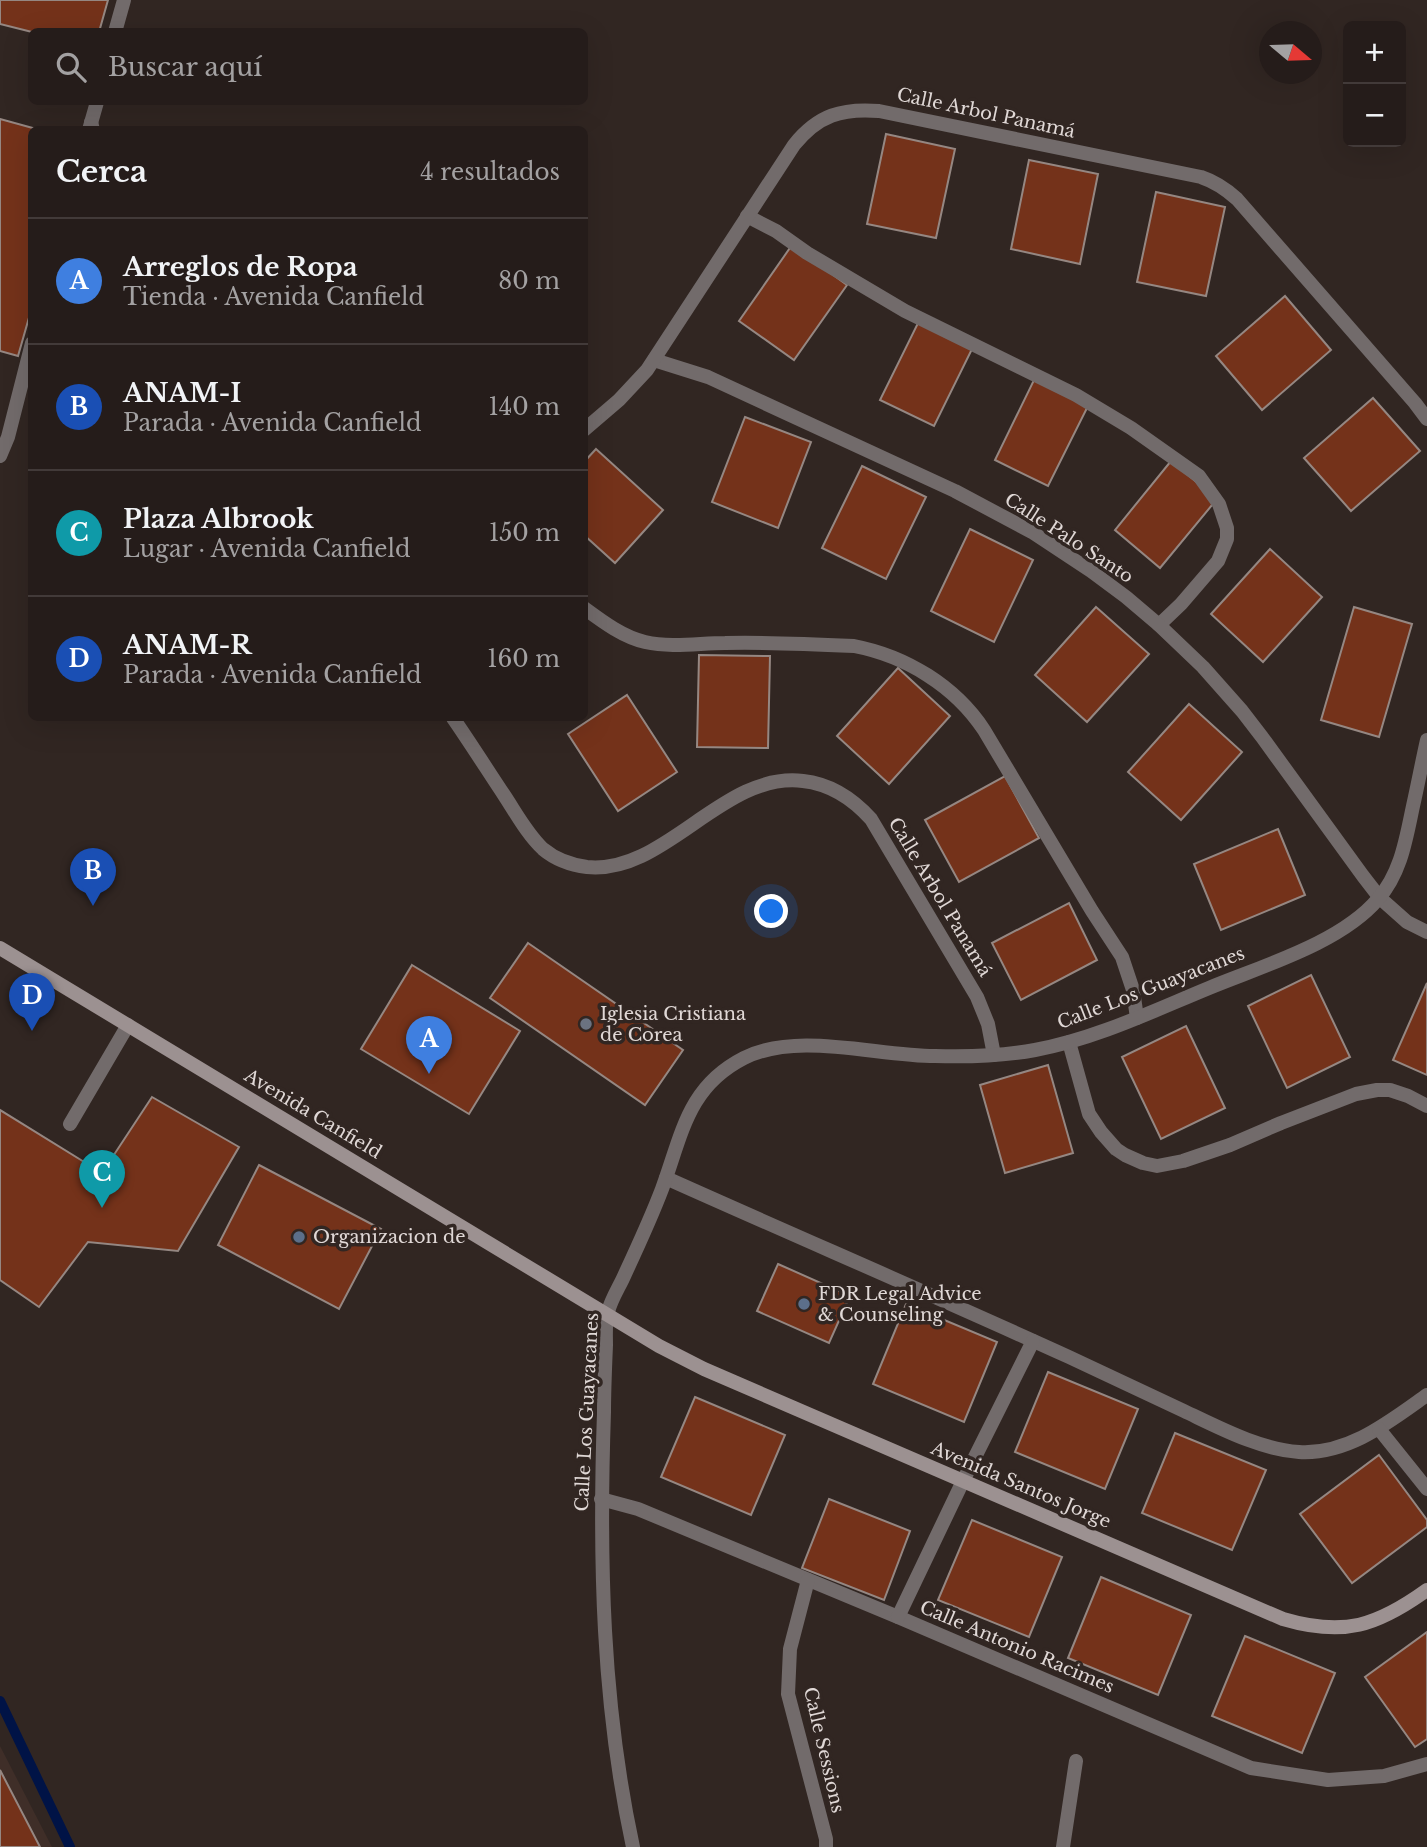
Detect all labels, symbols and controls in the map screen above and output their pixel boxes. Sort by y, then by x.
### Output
north arrow [1259,21,1322,84]
map controls [1343,21,1406,147]
button: + [1343,21,1406,84]
search box [28,28,588,105]
icon: search [52,48,90,86]
text: Buscar aquí [108,51,262,83]
street label: Calle Arbol Panamá [895,83,1077,143]
button: − [1343,84,1406,147]
text: Cerca [56,153,147,190]
text: 4 resultados [420,158,560,186]
text: Arreglos de Ropa [123,251,358,283]
text: A [70,267,88,295]
text: 80 m [498,267,560,295]
text: Tienda · Avenida Canfield [123,283,424,311]
text: ANAM-I [123,377,241,409]
text: B [70,393,88,421]
text: 140 m [489,393,560,421]
text: Parada · Avenida Canfield [123,409,421,437]
street label: Calle Palo Santo [1001,488,1137,588]
text: Plaza Albrook [123,503,314,535]
text: C [70,519,88,547]
text: 150 m [489,519,560,547]
text: Lugar · Avenida Canfield [123,535,411,563]
text: ANAM-R [123,629,251,661]
text: D [68,645,90,673]
text: 160 m [487,645,560,673]
text: Parada · Avenida Canfield [123,661,421,689]
street label: Calle Arbol Panamá [884,813,996,981]
pin: B [70,848,116,906]
your location [754,894,788,928]
street label: Calle Los Guayacanes [1054,942,1248,1034]
pin: D [9,973,55,1031]
place label: Iglesia Cristiana de Corea [600,1003,746,1046]
pin: A [406,1016,452,1074]
marker: Iglesia Cristiana de Corea [578,1016,594,1032]
street label: Avenida Canfield [240,1064,386,1164]
pin: C [79,1150,125,1208]
place label: Organizacion de [313,1226,466,1248]
marker: Organizacion de [291,1229,307,1245]
place label: FDR Legal Advice & Counseling [818,1283,982,1326]
marker: FDR Legal Advice & Counseling [796,1296,812,1312]
street label: Calle Los Guayacanes [571,1312,603,1512]
street label: Avenida Santos Jorge [927,1437,1114,1533]
street label: Calle Antonio Racimes [917,1596,1117,1698]
street label: Calle Sessions [799,1685,849,1815]

